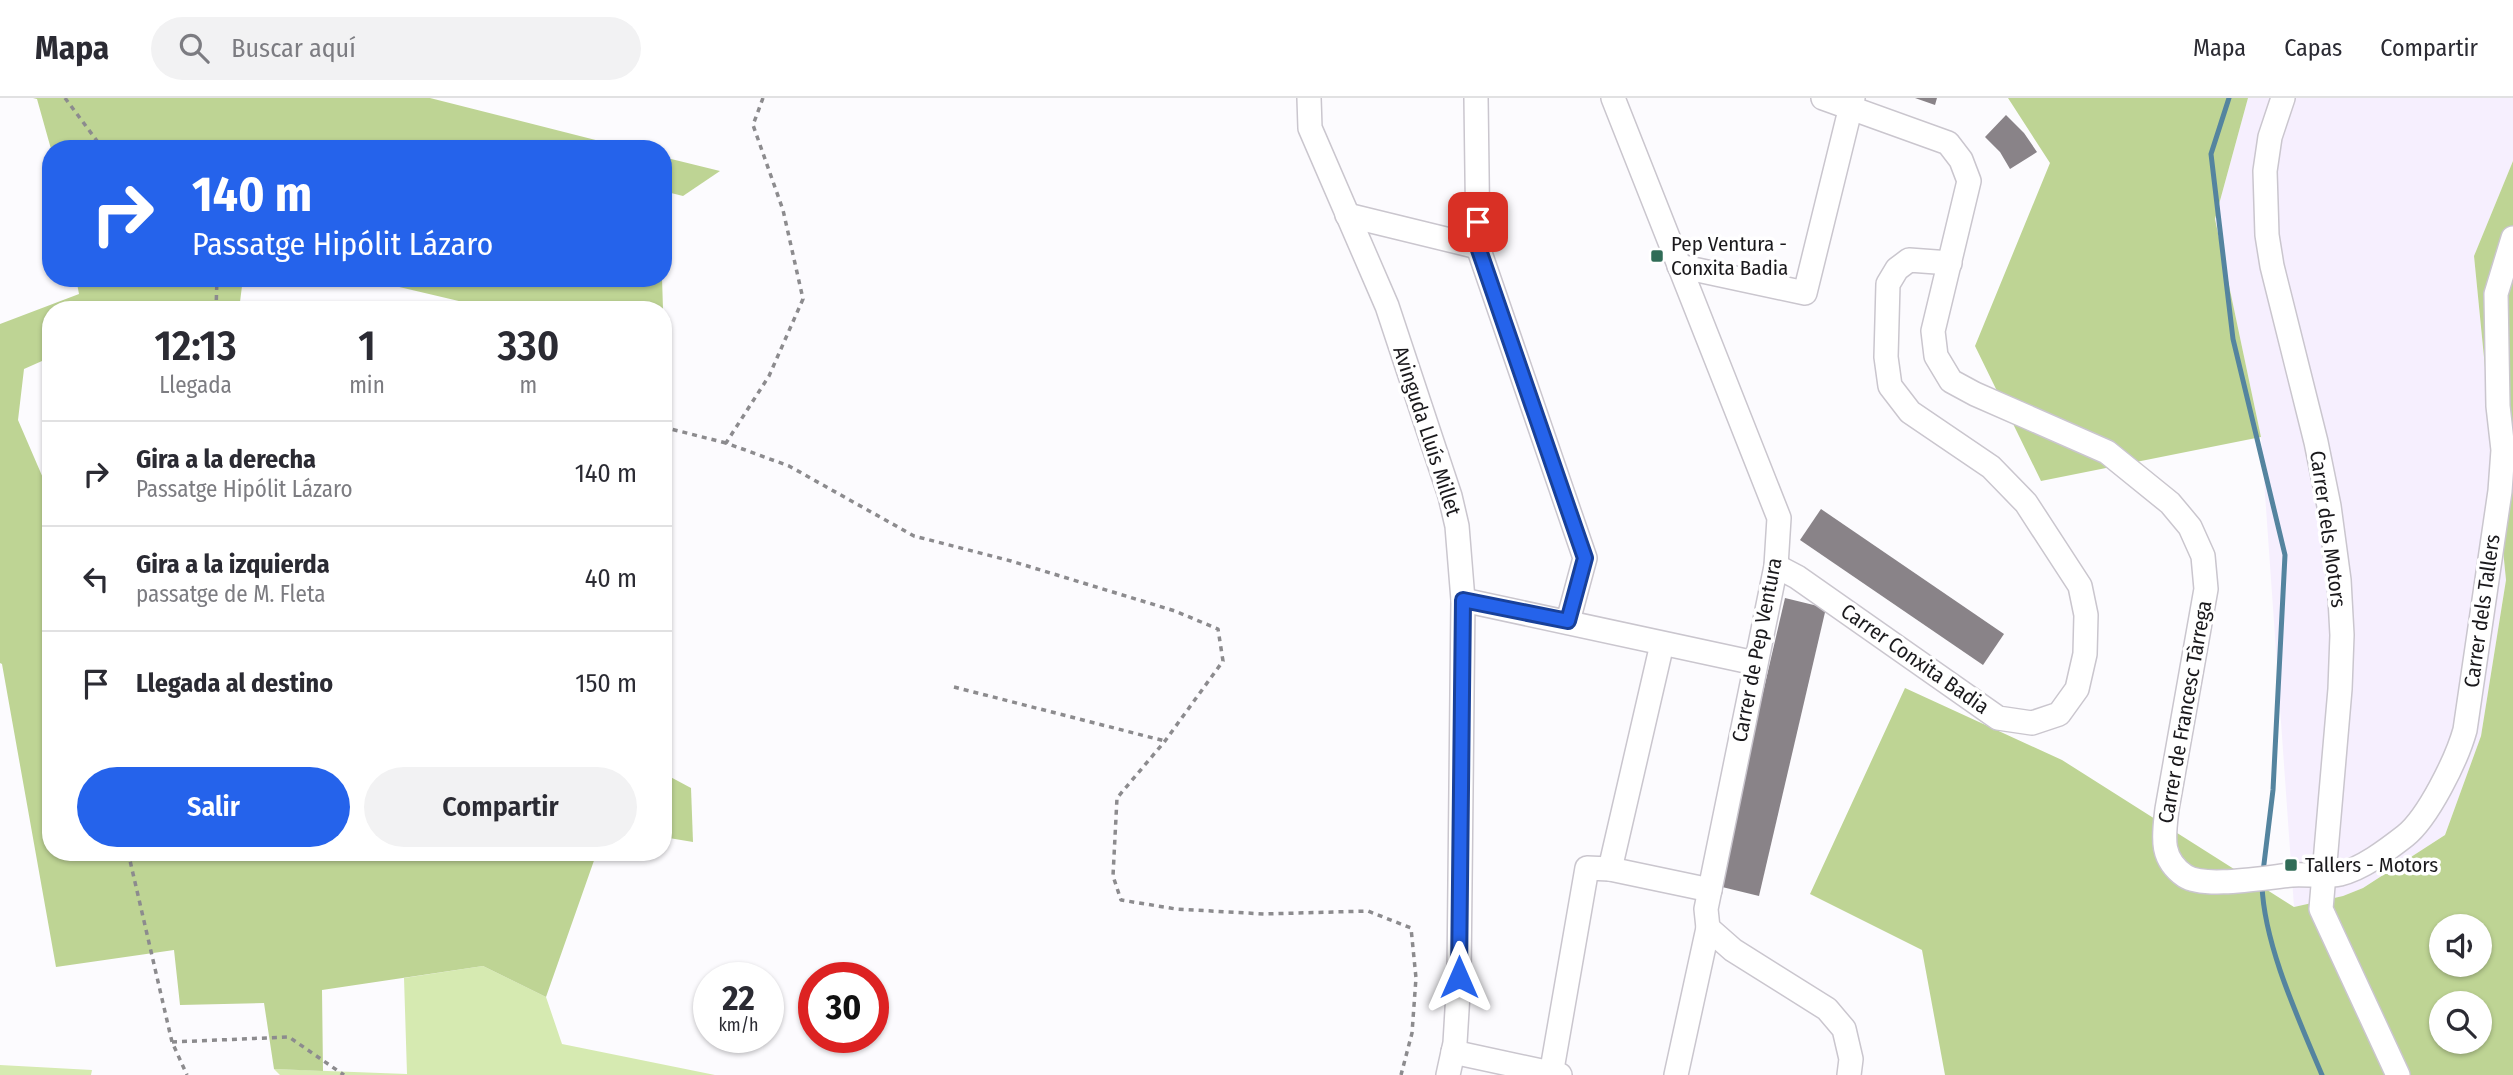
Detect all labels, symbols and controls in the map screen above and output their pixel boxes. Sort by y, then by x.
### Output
search box [151,17,641,80]
text: Mapa [35,28,109,68]
icon: search [175,29,213,67]
text: Buscar aquí [231,33,356,64]
text: Mapa [2193,34,2246,62]
text: Capas [2284,34,2342,62]
text: Compartir [2380,34,2478,62]
text: 140 m [192,165,312,224]
icon: right [77,168,168,259]
pin [1448,192,1508,252]
icon: arrive [1459,203,1497,241]
text: Passatge Hipólit Lázaro [192,225,493,263]
place label: Pep Ventura - Conxita Badia [1671,231,1788,281]
marker: Pep Ventura - Conxita Badia [1649,248,1665,264]
text: 12:13 [155,321,237,371]
text: 1 [358,321,376,371]
text: 330 [497,321,559,371]
street label: Avinguda Lluís Millet [1387,343,1467,519]
text: Llegada [159,371,232,399]
text: min [349,371,385,399]
text: m [520,371,537,399]
text: Gira a la derecha [136,444,316,475]
street label: Carrer dels Motors [2304,449,2352,609]
icon: right [77,455,115,493]
text: 140 m [575,458,637,489]
text: Passatge Hipólit Lázaro [136,475,353,503]
street label: Carrer dels Tallers [2458,533,2506,689]
text: Gira a la izquierda [136,549,330,580]
street label: Carrer de Pep Ventura [1726,556,1788,744]
icon: left [77,560,115,598]
text: 40 m [585,563,637,594]
text: passatge de M. Fleta [136,580,326,608]
street label: Carrer Conxita Badia [1836,598,1994,720]
street label: Carrer de Francesc Tàrrega [2153,599,2217,825]
icon: arrive [77,665,115,703]
text: Llegada al destino [136,668,333,699]
text: 150 m [575,668,637,699]
button: Salir [77,767,350,847]
button: Compartir [364,767,637,847]
place label: Tallers - Motors [2305,852,2438,878]
marker: Tallers - Motors [2283,857,2299,873]
map controls [2429,914,2492,1054]
button: sound [2429,914,2492,977]
position arrow [1422,940,1496,1014]
speed limit sign: 30 [798,962,889,1053]
text: 22 [722,977,755,1019]
button: search [2429,991,2492,1054]
text: km/h [718,1014,759,1036]

